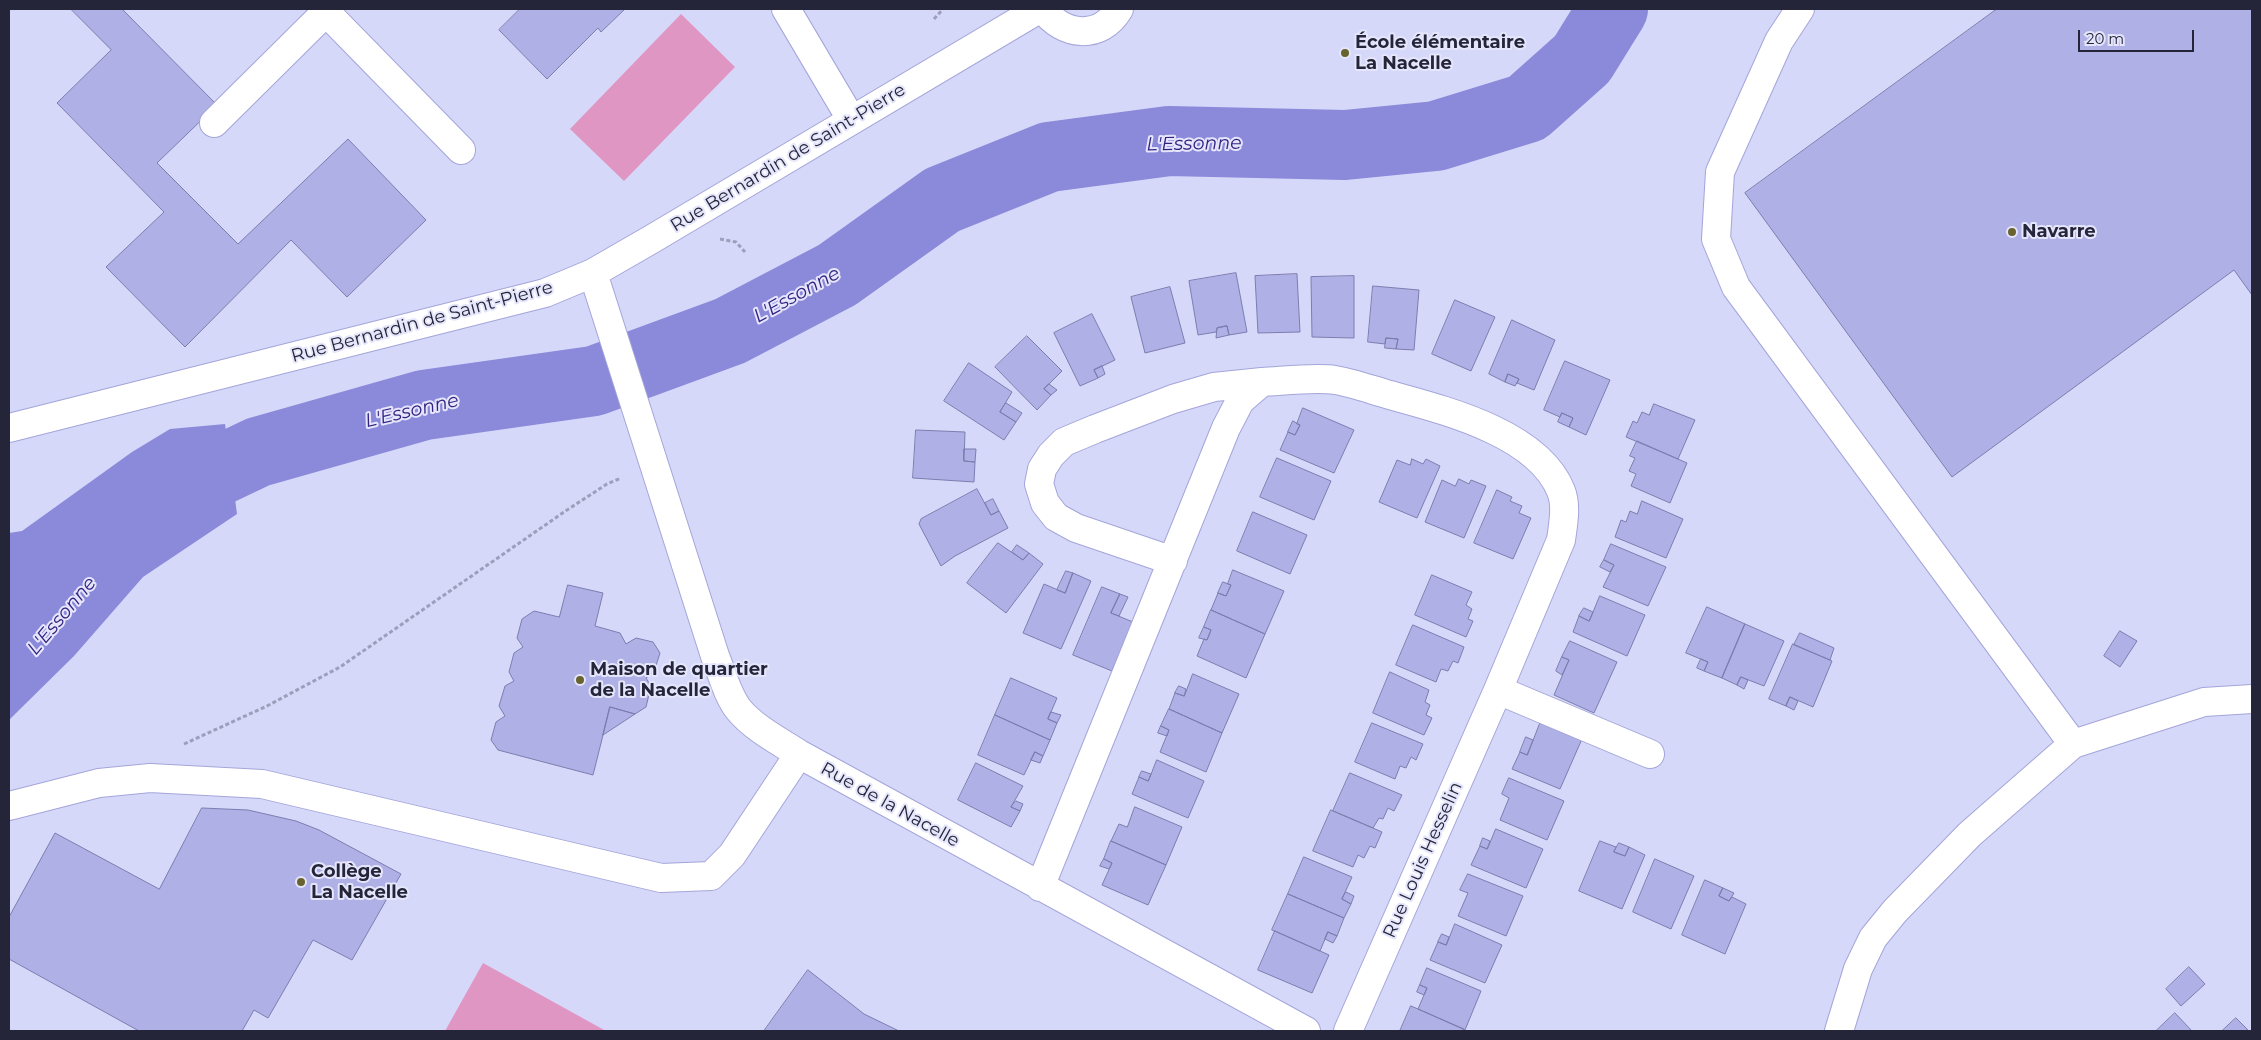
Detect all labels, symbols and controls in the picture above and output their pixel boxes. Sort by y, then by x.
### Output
scale bar [2081,20,2197,52]
text: 20 m [2086,29,2124,48]
place label: École élémentaire La Nacelle [1355,32,1525,74]
marker: École élémentaire La Nacelle [1339,47,1351,59]
street label: Rue Bernardin de Saint-Pierre [667,79,909,237]
water label: L'Essonne [1146,132,1242,156]
place label: Navarre [2022,221,2096,243]
marker: Navarre [2006,226,2018,238]
water label: L'Essonne [750,262,844,328]
street label: Rue Bernardin de Saint-Pierre [289,277,555,367]
water label: L'Essonne [363,389,461,433]
water label: L'Essonne [23,572,101,660]
place label: Maison de quartier de la Nacelle [590,659,768,702]
marker: Maison de quartier de la Nacelle [574,674,586,686]
street label: Rue de la Nacelle [817,758,963,852]
street label: Rue Louis Hesselin [1379,779,1467,941]
place label: Collège La Nacelle [311,861,408,904]
marker: Collège La Nacelle [295,876,307,888]

